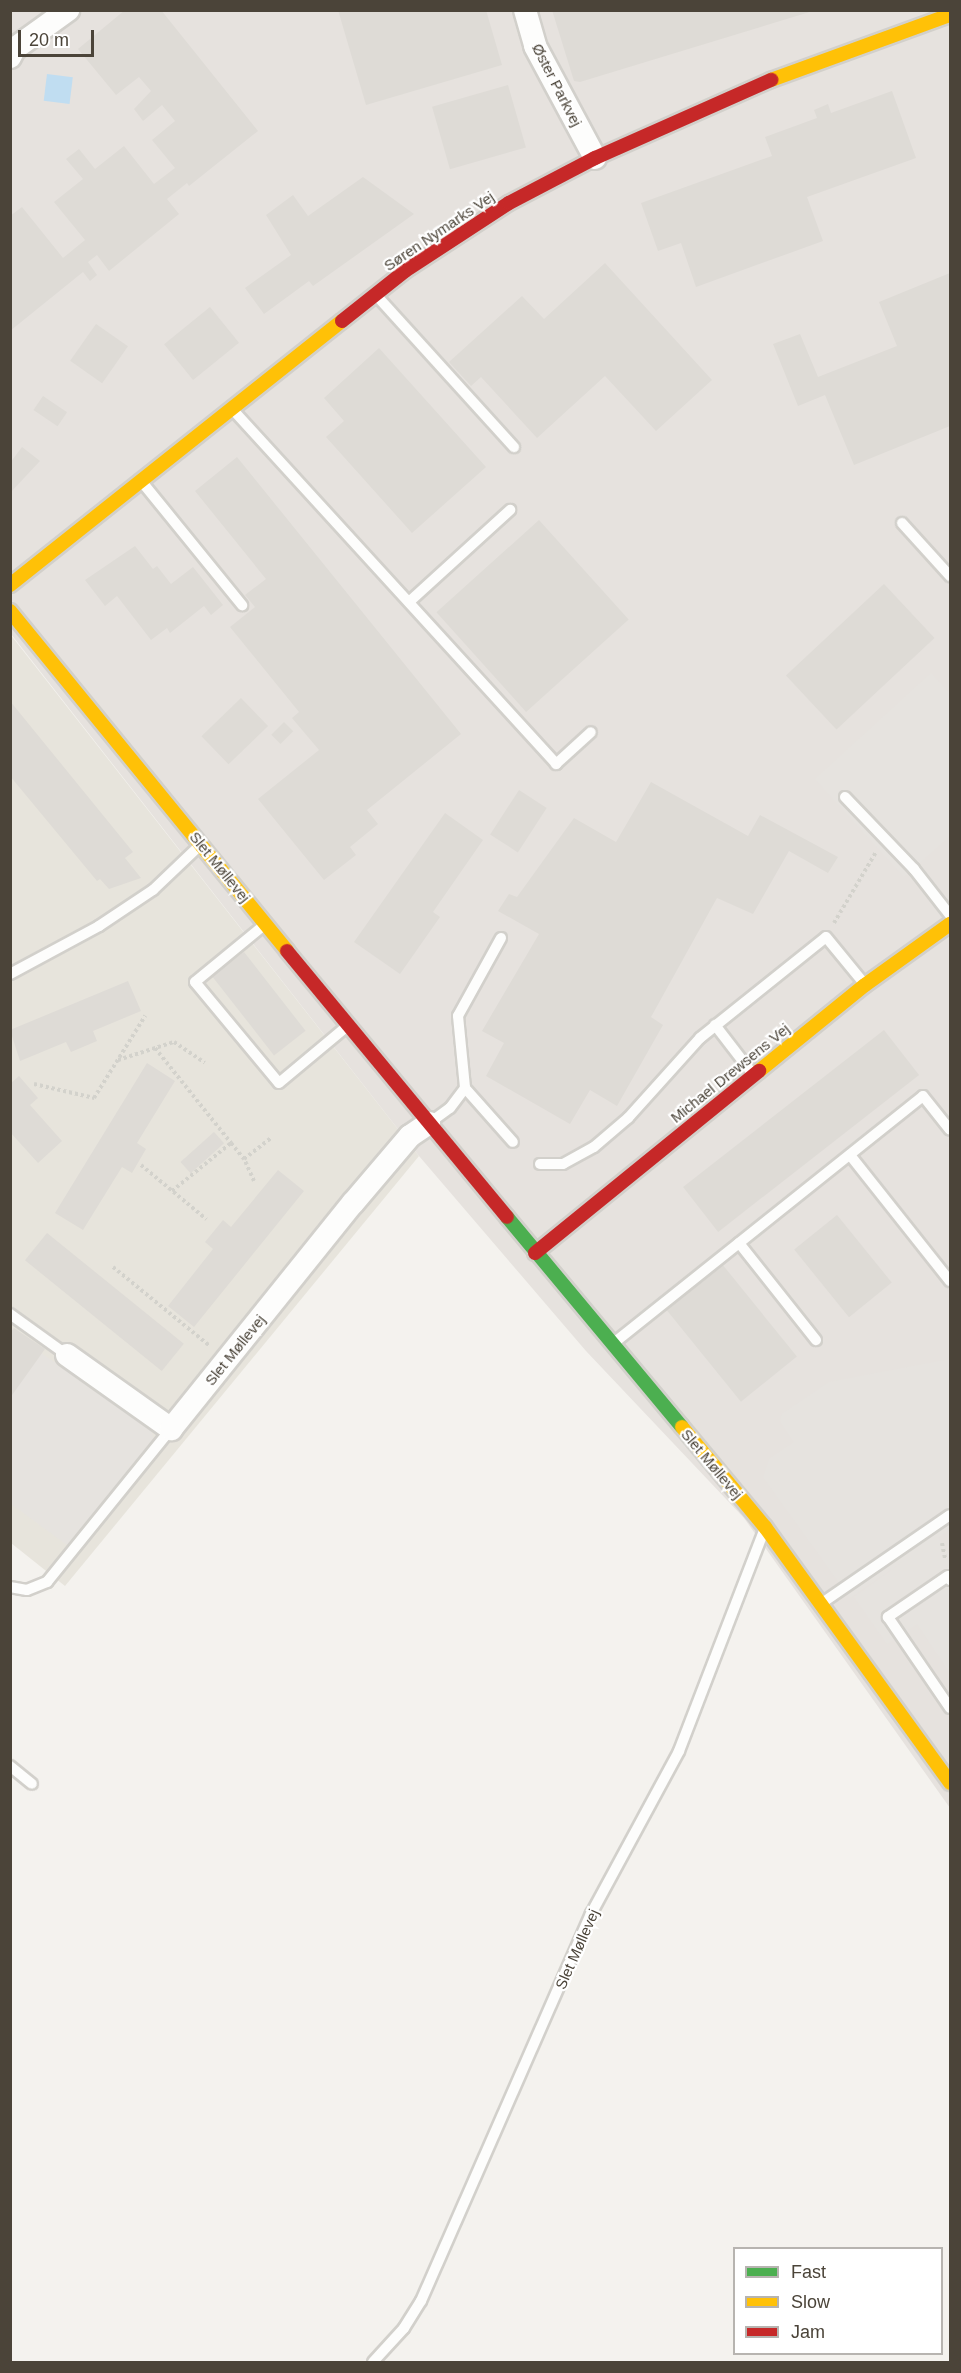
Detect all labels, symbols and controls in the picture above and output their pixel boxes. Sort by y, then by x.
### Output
scale bar [21,18,98,56]
text: 20 m [29,30,69,50]
street label: Øster Parkvej [528,40,586,130]
street label: Søren Nymarks Vej [380,187,498,275]
street label: Slet Møllevej [186,828,254,906]
street label: Michael Drewsens Vej [667,1020,793,1126]
street label: Slet Møllevej [201,1311,269,1389]
street label: Slet Møllevej [678,1425,746,1503]
street label: Slet Møllevej [551,1906,603,1992]
legend [733,2247,943,2355]
text: Fast [791,2262,826,2282]
text: Slow [791,2292,830,2312]
text: Jam [791,2322,825,2342]

